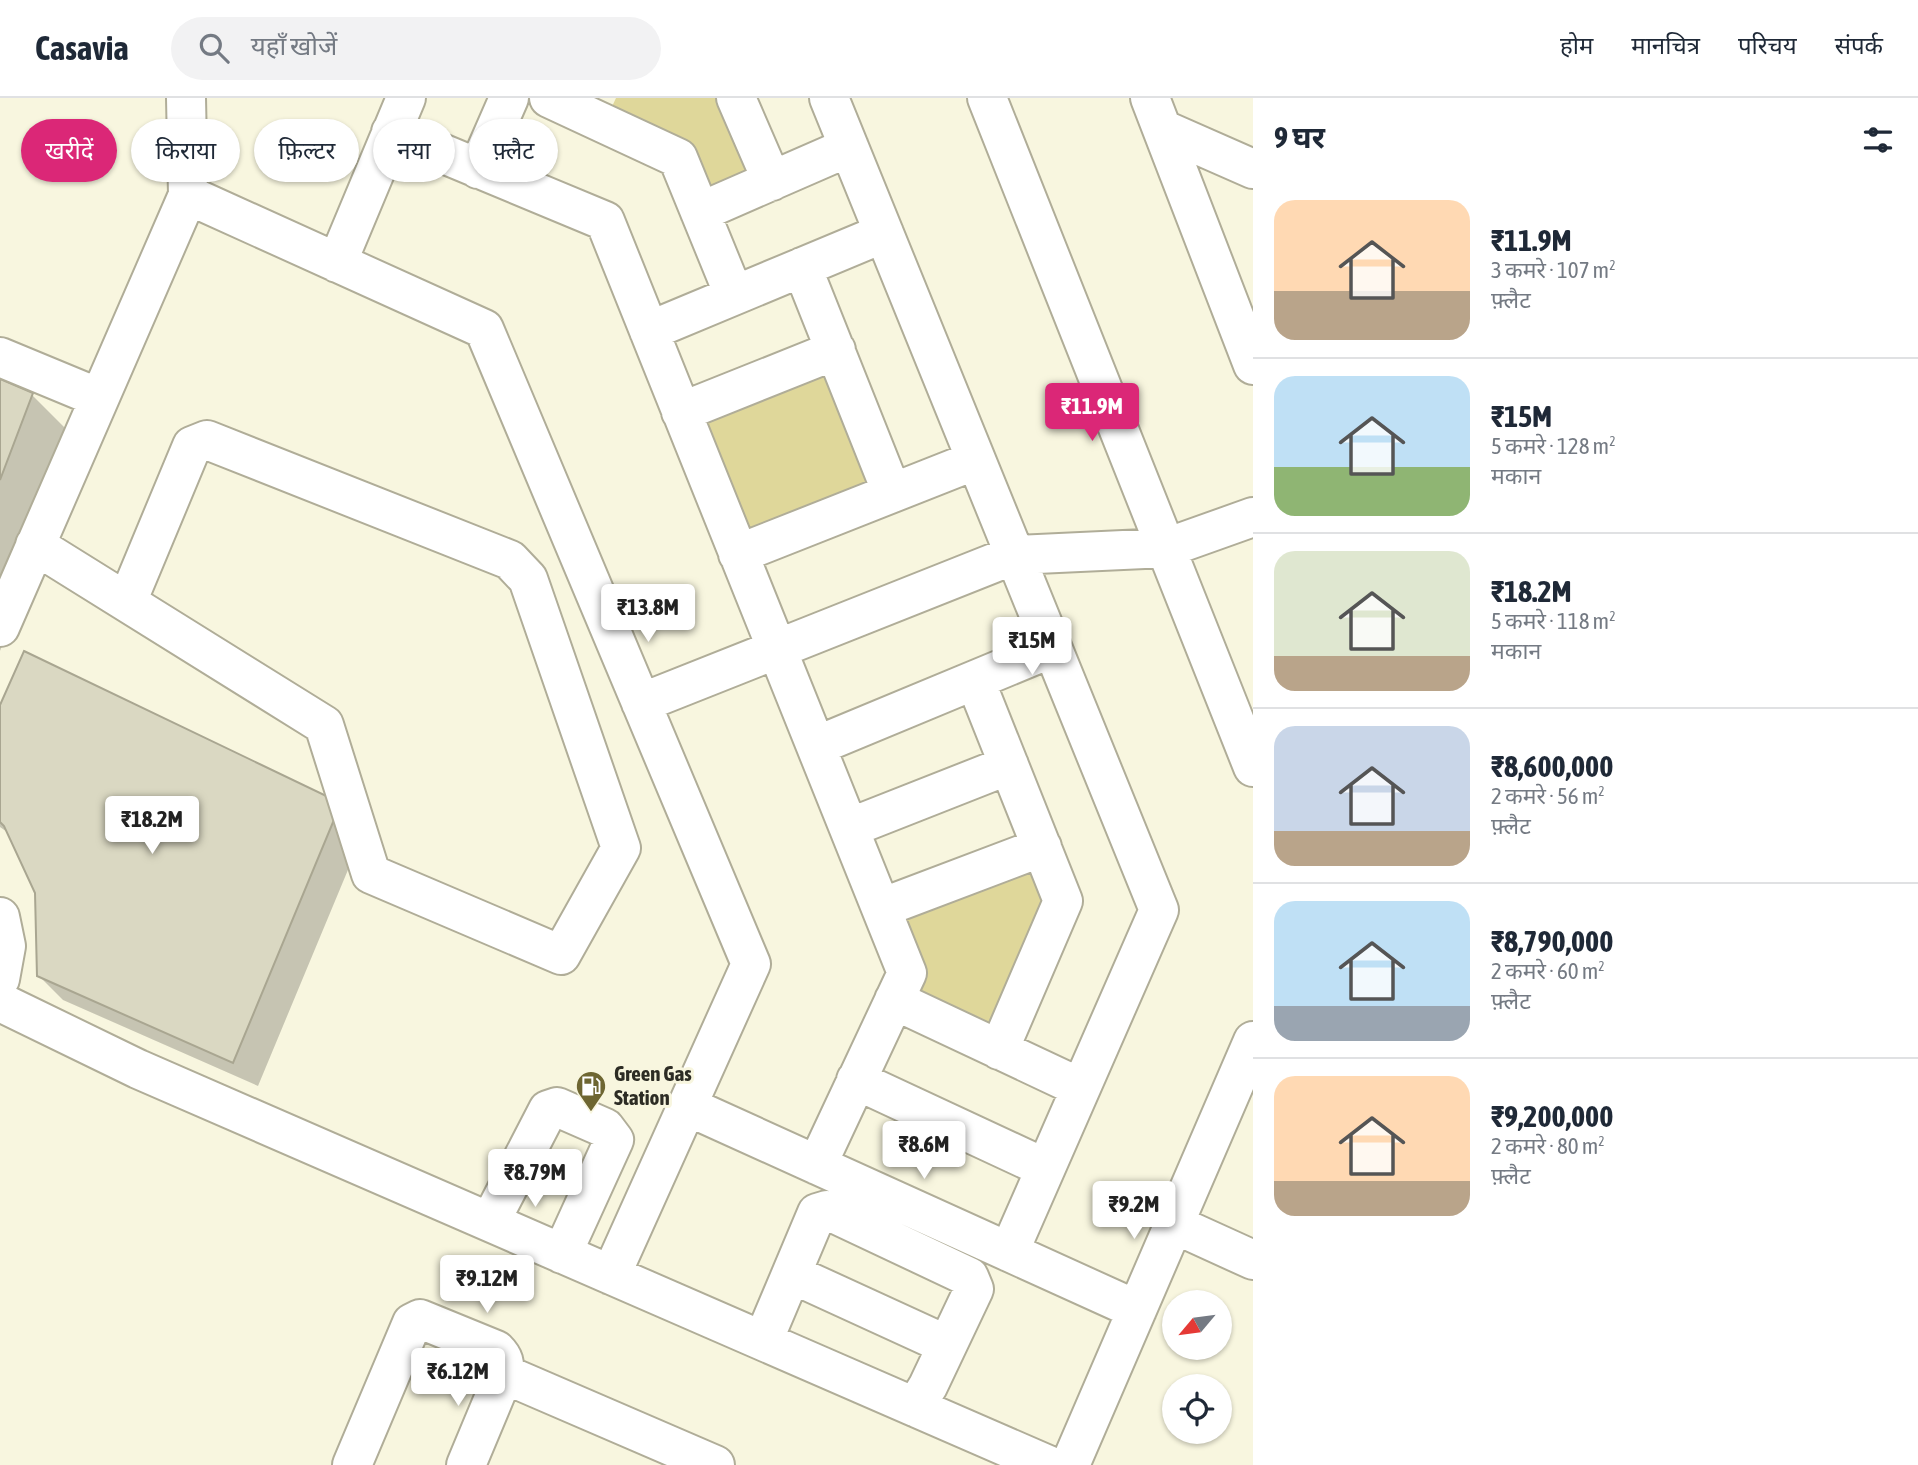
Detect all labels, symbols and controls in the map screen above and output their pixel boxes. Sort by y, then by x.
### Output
search box [171,17,661,80]
text: Casavia [35,29,129,67]
icon: search [195,29,233,67]
text: यहाँ खोजें [251,31,337,61]
text: होम [1560,32,1593,59]
text: मानचित्र [1631,32,1700,59]
text: परिचय [1738,32,1797,59]
text: संपर्क [1835,32,1883,59]
chip: खरीदें [21,119,117,182]
chip: किराया [131,119,240,182]
chip: फ़िल्टर [254,119,359,182]
chip: नया [373,119,455,182]
chip: फ़्लैट [469,119,558,182]
text: 9 घर [1274,120,1325,154]
icon: filters [1859,121,1897,159]
text: ₹11.9M [1491,223,1572,257]
icon: home [1330,228,1414,312]
text: 3 कमरे · 107 m² [1491,257,1616,283]
text: फ़्लैट [1491,287,1531,313]
pin: ₹11.9M [1035,384,1149,443]
text: ₹11.9M [1061,393,1123,419]
text: ₹15M [1491,399,1552,433]
icon: home [1330,404,1414,488]
text: 5 कमरे · 128 m² [1491,433,1616,459]
text: मकान [1491,463,1541,489]
text: ₹18.2M [1491,574,1572,608]
icon: home [1330,579,1414,663]
pin: ₹13.8M [591,584,705,644]
text: ₹13.8M [617,594,679,620]
text: 5 कमरे · 118 m² [1491,608,1616,634]
pin: ₹15M [991,618,1073,677]
text: ₹15M [1009,627,1055,653]
text: मकान [1491,638,1541,664]
text: ₹8,600,000 [1491,749,1613,783]
icon: home [1330,754,1414,838]
text: 2 कमरे · 56 m² [1491,783,1605,809]
pin: ₹18.2M [95,796,209,856]
text: ₹18.2M [121,806,183,832]
text: फ़्लैट [1491,813,1531,839]
text: ₹8,790,000 [1491,924,1613,958]
icon: home [1330,929,1414,1013]
text: 2 कमरे · 60 m² [1491,958,1605,984]
text: फ़्लैट [1491,988,1531,1014]
place label: Green Gas Station [614,1061,692,1109]
fuel station icon: Green Gas Station [574,1069,608,1113]
text: ₹9,200,000 [1491,1099,1613,1133]
icon: home [1330,1104,1414,1188]
pin: ₹8.6M [875,1122,973,1181]
text: ₹8.6M [898,1131,950,1157]
text: 2 कमरे · 80 m² [1491,1133,1605,1159]
pin: ₹8.79M [478,1150,592,1209]
text: ₹8.79M [504,1159,566,1185]
text: फ़्लैट [1491,1163,1531,1189]
pin: ₹9.2M [1085,1182,1183,1241]
text: ₹9.2M [1108,1191,1160,1217]
pin: ₹9.12M [430,1256,544,1315]
text: ₹9.12M [456,1265,518,1291]
north arrow [1162,1290,1232,1360]
map controls [1162,1290,1232,1444]
pin: ₹6.12M [401,1348,515,1408]
text: ₹6.12M [427,1358,489,1384]
button: locate [1162,1374,1232,1444]

